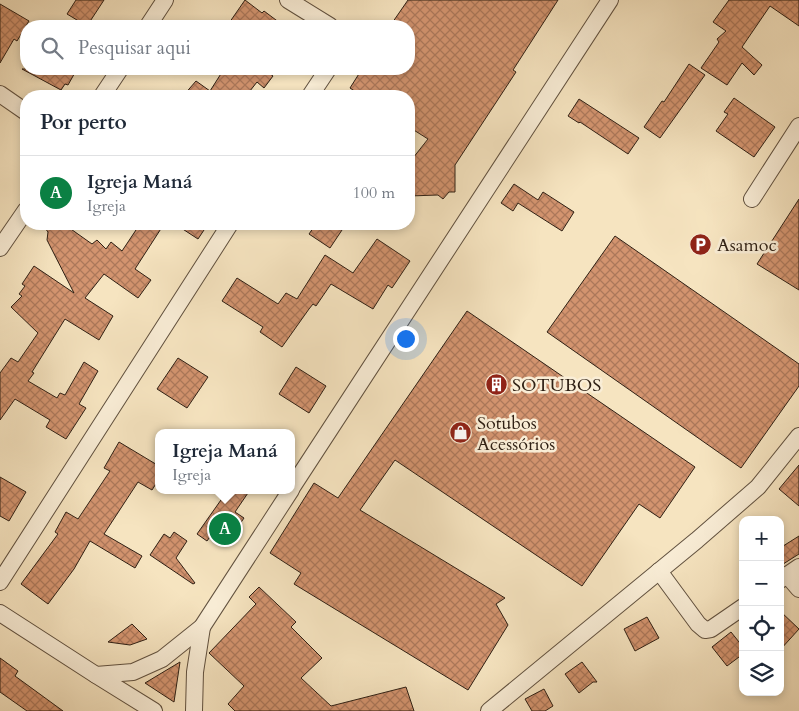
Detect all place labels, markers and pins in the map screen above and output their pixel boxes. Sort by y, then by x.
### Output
parking icon: Asamoc [689,233,713,257]
place label: Asamoc [717,233,777,258]
building icon: SOTUBOS [484,373,508,397]
place label: SOTUBOS [512,373,601,398]
place label: Sotubos Acessórios [477,411,555,457]
shop icon: Sotubos Acessórios [449,421,473,445]
pin: A [209,510,241,548]

